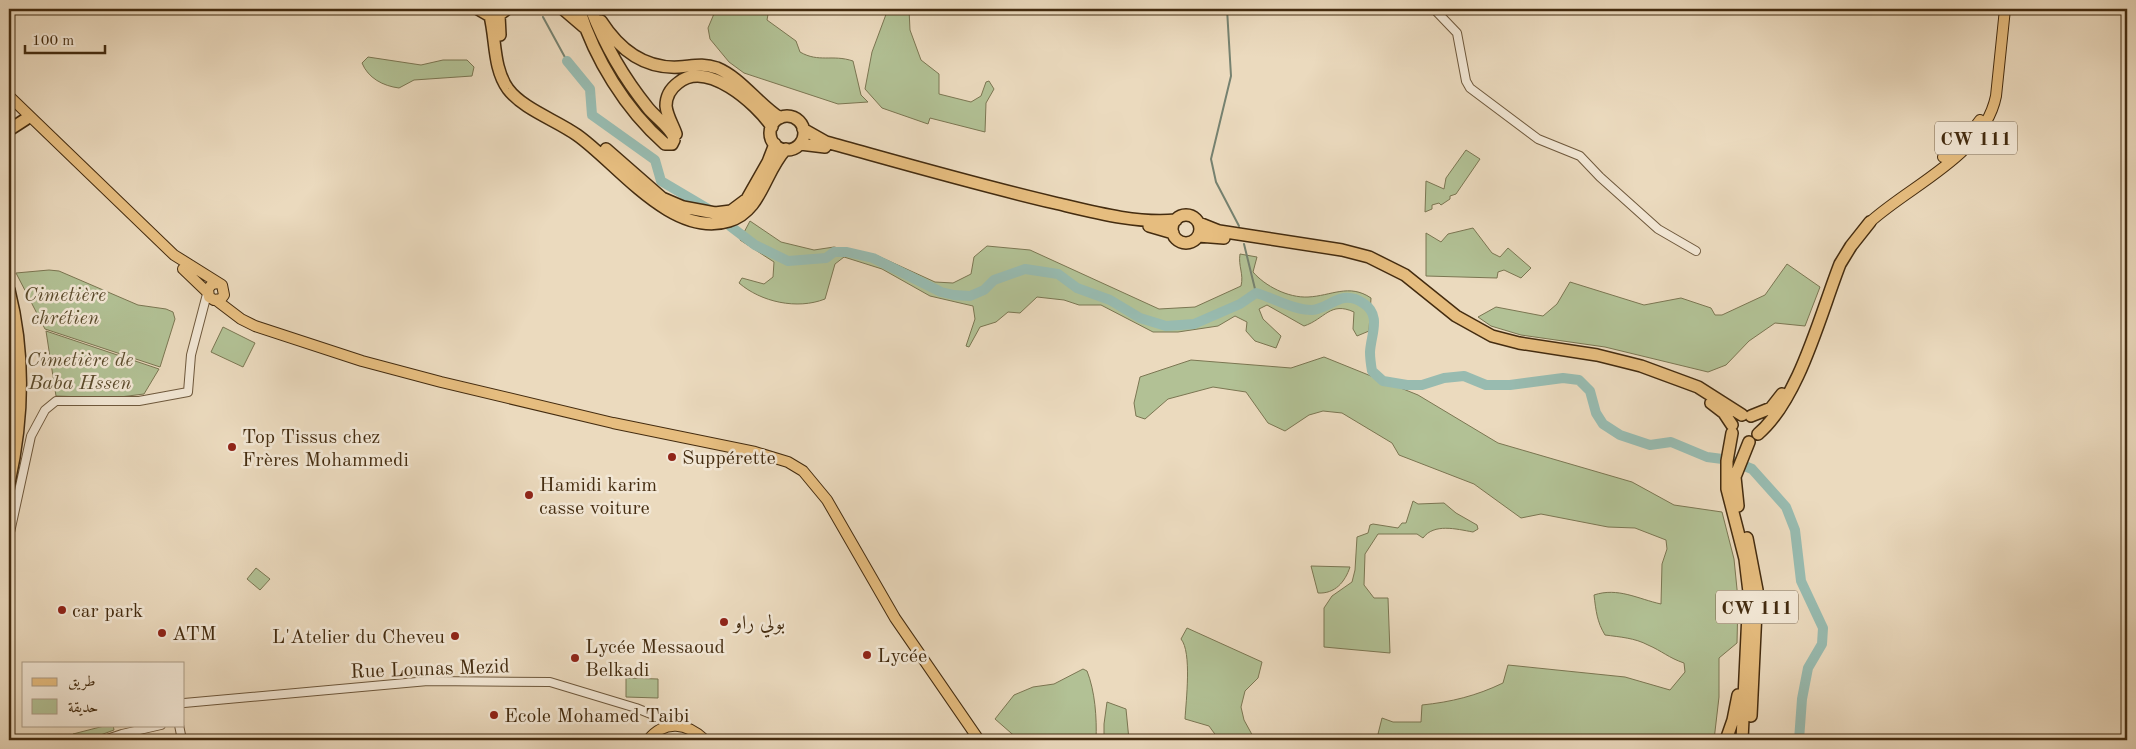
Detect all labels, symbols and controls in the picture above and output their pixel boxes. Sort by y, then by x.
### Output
scale bar [25,22,105,54]
text: 100 m [32,34,74,49]
road number: CW 111 [1935,122,2017,154]
park label: Cimetière chrétien [24,286,106,329]
park label: Cimetière de Baba Hssen [27,351,133,394]
place label: Top Tissus chez Frères Mohammedi [242,428,409,471]
marker: Top Tissus chez Frères Mohammedi [226,441,238,453]
place label: Suppérette [682,449,776,469]
marker: Suppérette [666,451,678,463]
place label: Hamidi karim casse voiture [539,476,657,519]
marker: Hamidi karim casse voiture [523,489,535,501]
road number: CW 111 [1716,590,1798,624]
place label: car park [72,602,143,622]
marker: car park [56,604,68,616]
place label: بولي راو [732,614,785,638]
marker: بولي راو [718,616,730,628]
place label: ATM [172,625,217,645]
marker: ATM [156,627,168,639]
place label: L'Atelier du Cheveu [272,628,445,648]
marker: L'Atelier du Cheveu [449,630,461,642]
place label: Lycée Messaoud Belkadi [585,638,725,681]
place label: Lycée [877,647,927,667]
marker: Lycée [861,649,873,661]
marker: Lycée Messaoud Belkadi [569,652,581,664]
street label: Rue Lounas Mezid [350,657,510,683]
legend [22,662,185,726]
text: طريق [68,675,95,691]
text: حديقة [68,701,98,716]
place label: Ecole Mohamed Taibi [504,707,689,727]
marker: Ecole Mohamed Taibi [488,709,500,721]

